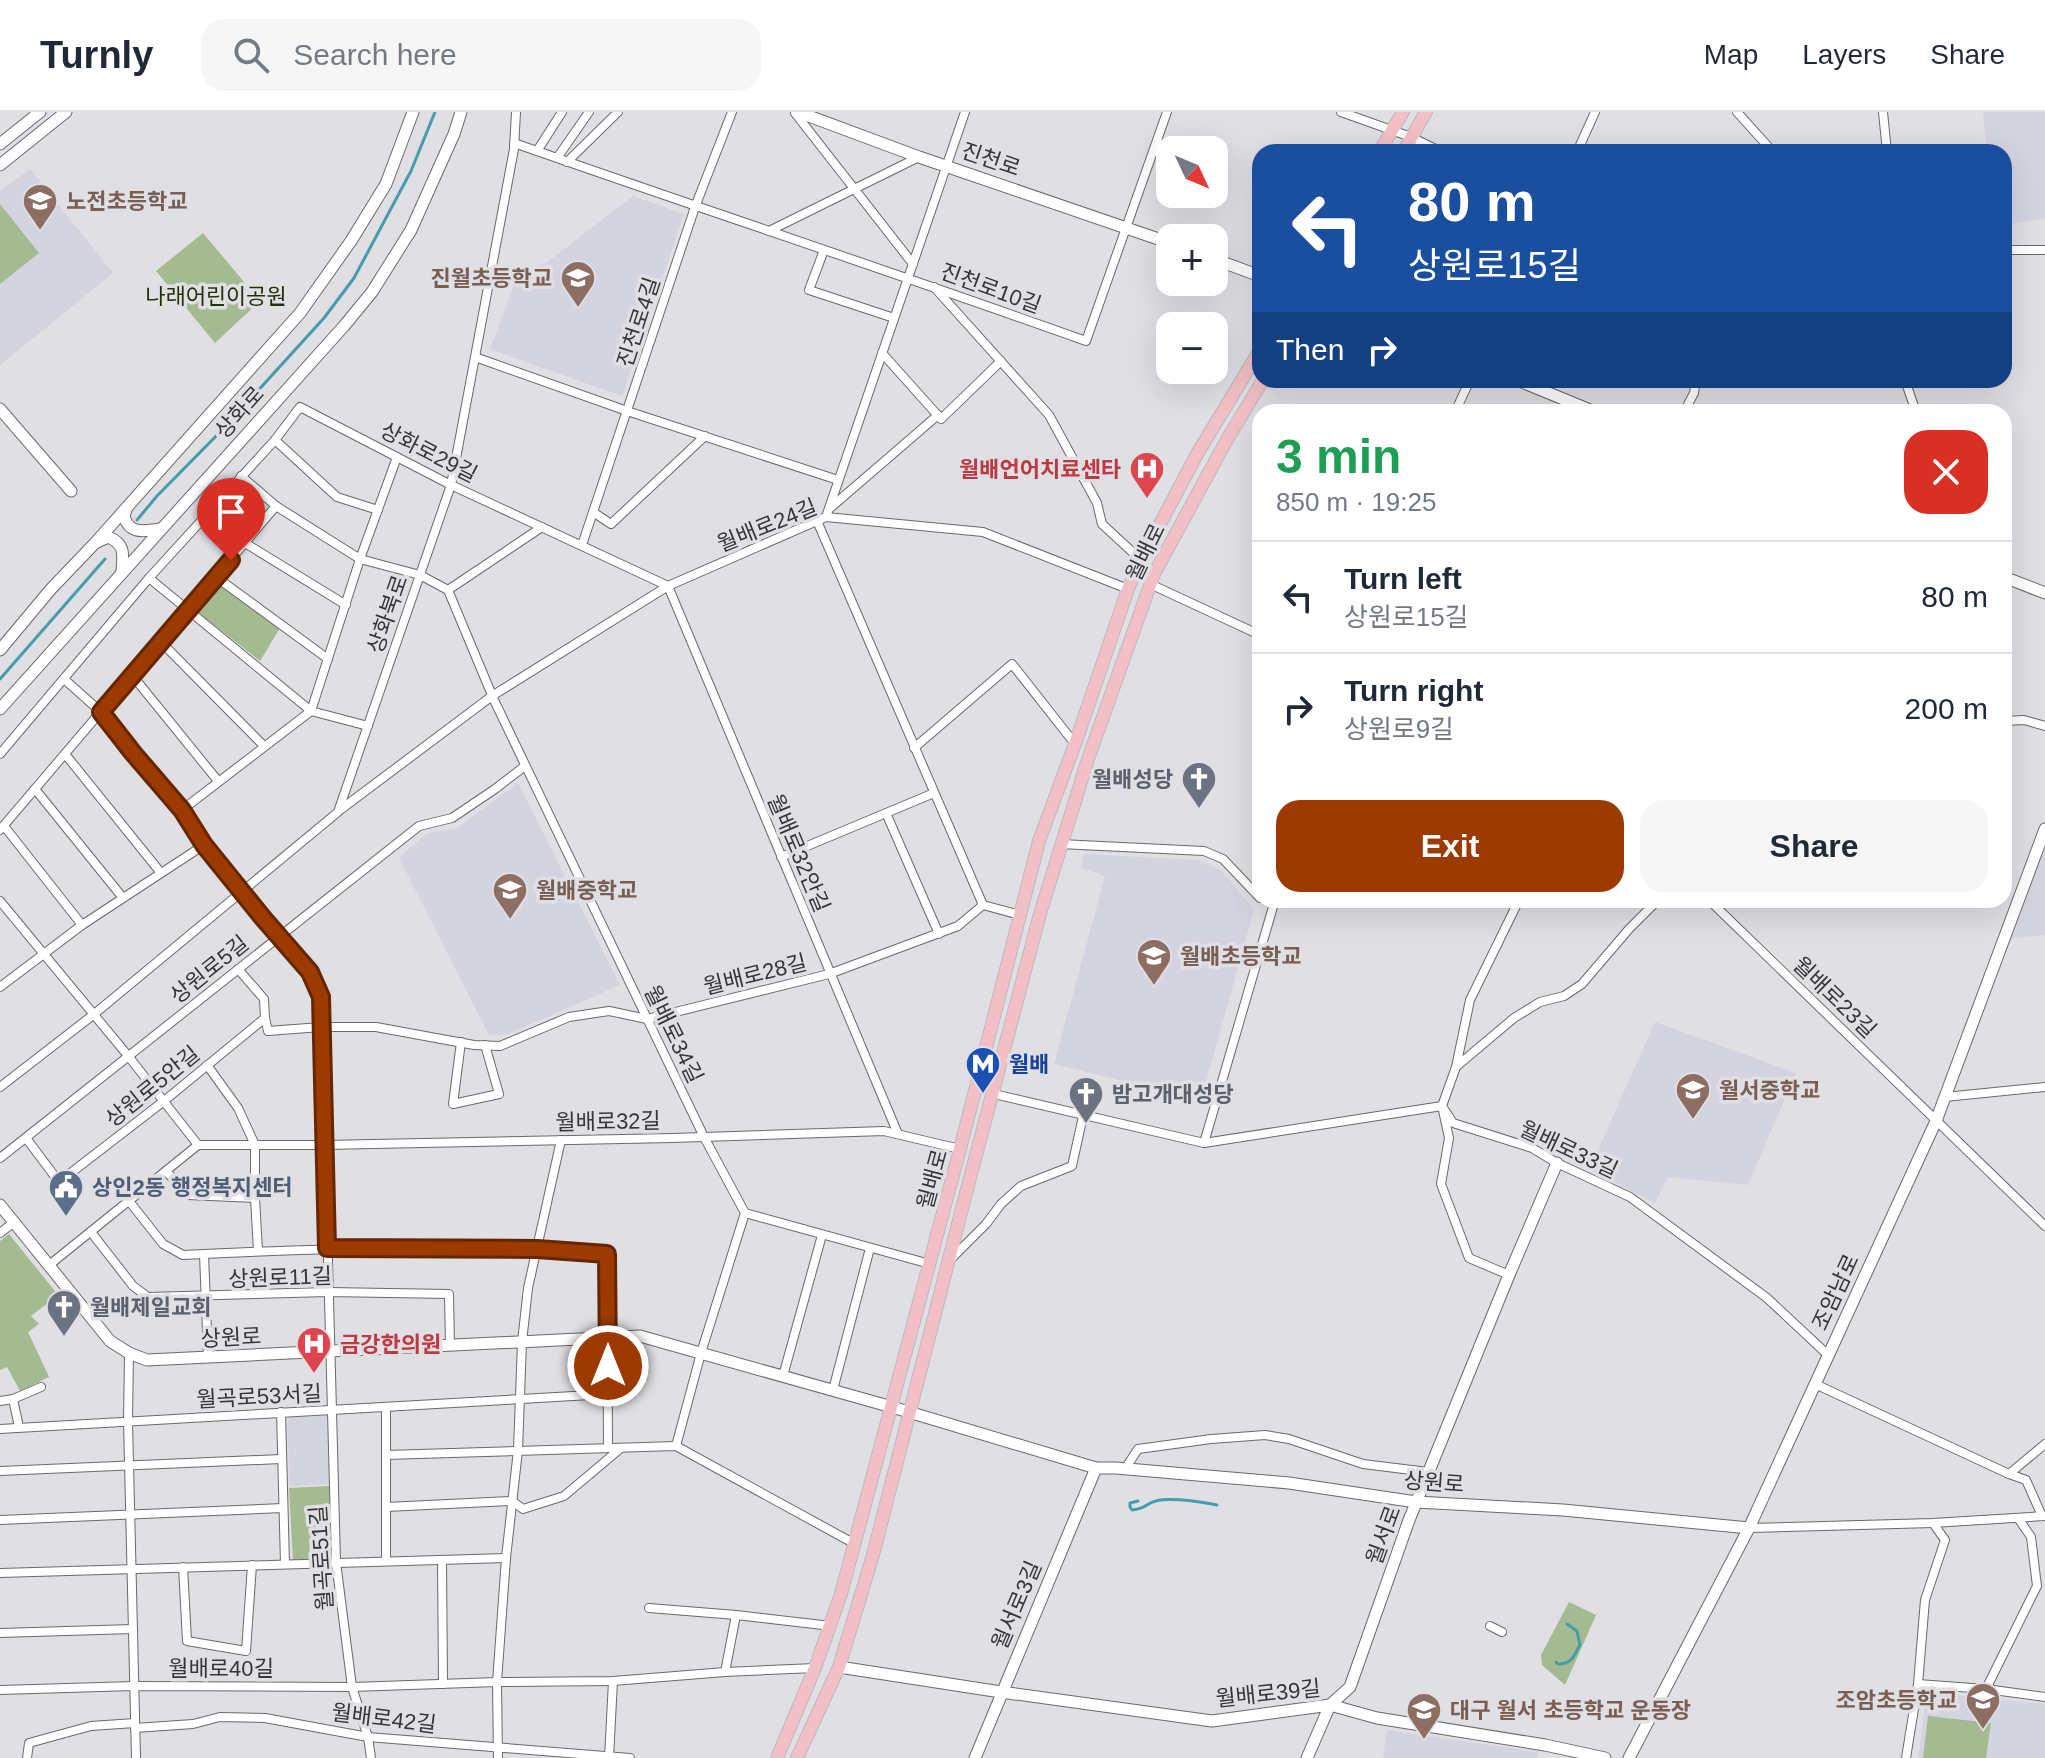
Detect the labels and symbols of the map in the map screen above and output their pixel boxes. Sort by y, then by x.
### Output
north arrow [1156,136,1228,208]
street label: 진천로 [958,138,1024,181]
school or university icon: 노전초등학교 [21,182,59,232]
place label: 노전초등학교 [66,189,187,214]
school or university icon: 진월초등학교 [559,259,597,309]
street label: 진천로10길 [937,259,1045,318]
place label: 진월초등학교 [431,266,552,291]
street label: 진천로4길 [612,274,665,370]
park label: 나래어린이공원 [145,284,287,309]
street label: 상화로 [210,381,269,443]
street label: 상화로29길 [376,417,481,488]
hospital icon: 월배언어치료센타 [1128,450,1166,500]
place label: 월배언어치료센타 [959,457,1121,482]
pin [197,478,265,560]
street label: 월배로24길 [714,494,821,557]
street label: 월배로 [1121,519,1170,585]
street label: 상화북로 [362,572,412,657]
church icon: 월배성당 [1180,760,1218,810]
place label: 월배성당 [1092,767,1173,792]
street label: 월배로32안길 [762,790,835,916]
school or university icon: 월배중학교 [491,871,529,921]
place label: 월배중학교 [536,878,637,903]
street label: 상원로5길 [165,930,253,1008]
school or university icon: 월배초등학교 [1135,937,1173,987]
place label: 월배초등학교 [1180,944,1301,969]
street label: 월배로28길 [701,950,809,999]
street label: 월배로23길 [1788,952,1881,1043]
street label: 월배로34길 [639,981,708,1087]
street label: 상원로5안길 [100,1041,204,1132]
metro station icon: 월배 [964,1045,1002,1095]
place label: 월배 [1009,1052,1049,1077]
school or university icon: 월서중학교 [1674,1071,1712,1121]
church icon: 밤고개대성당 [1067,1075,1105,1125]
place label: 월서중학교 [1719,1078,1820,1103]
place label: 밤고개대성당 [1112,1082,1233,1107]
street label: 월배로32길 [555,1108,661,1135]
street label: 월배로33길 [1516,1116,1622,1183]
street label: 월배로 [913,1147,952,1212]
public building icon: 상인2동 행정복지센터 [47,1168,85,1218]
place label: 상인2동 행정복지센터 [92,1175,293,1200]
street label: 조암남로 [1807,1250,1864,1334]
street label: 상원로11길 [228,1263,332,1292]
church icon: 월배제일교회 [45,1288,83,1338]
place label: 월배제일교회 [90,1295,211,1320]
street label: 상원로 [200,1323,262,1352]
position arrow [566,1324,650,1408]
hospital icon: 금강한의원 [295,1325,333,1375]
place label: 금강한의원 [340,1332,441,1357]
street label: 월곡로53서길 [196,1381,322,1412]
street label: 상원로 [1403,1468,1465,1497]
street label: 월서로 [1361,1502,1406,1568]
street label: 월곡로51길 [305,1505,338,1611]
street label: 월서로3길 [987,1557,1046,1653]
street label: 월배로40길 [168,1656,274,1681]
street label: 월배로39길 [1214,1676,1322,1711]
school or university icon: 조암초등학교 [1964,1681,2002,1731]
place label: 조암초등학교 [1836,1688,1957,1713]
school or university icon: 대구 월서 초등학교 운동장 [1405,1691,1443,1741]
place label: 대구 월서 초등학교 운동장 [1450,1698,1691,1723]
street label: 월배로42길 [330,1700,438,1737]

